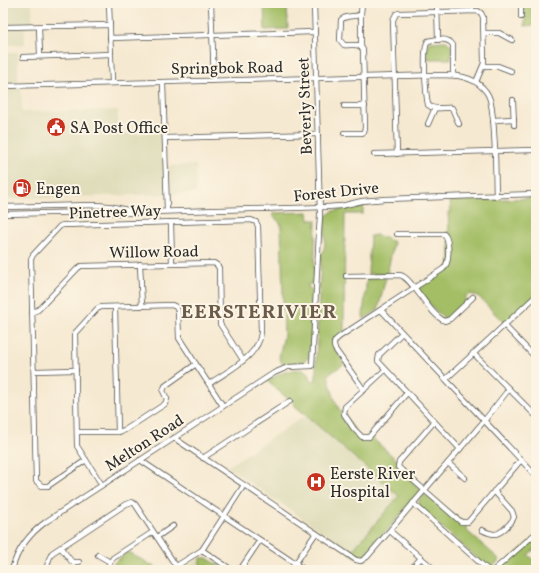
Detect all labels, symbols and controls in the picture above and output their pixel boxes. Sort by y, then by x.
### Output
street label: Beverly Street [293,56,319,155]
street label: Springbok Road [171,57,283,81]
public building icon: SA Post Office [45,116,67,138]
place label: SA Post Office [70,118,168,140]
fuel station icon: Engen [11,177,33,199]
street label: Forest Drive [292,178,380,208]
place label: Engen [36,179,80,201]
street label: Pinetree Way [68,200,162,226]
street label: Willow Road [109,241,199,265]
district label: EERSTERIVIER [181,299,337,327]
street label: Melton Road [101,410,189,477]
place label: Eerste River Hospital [330,464,416,504]
hospital icon: Eerste River Hospital [305,471,327,493]

